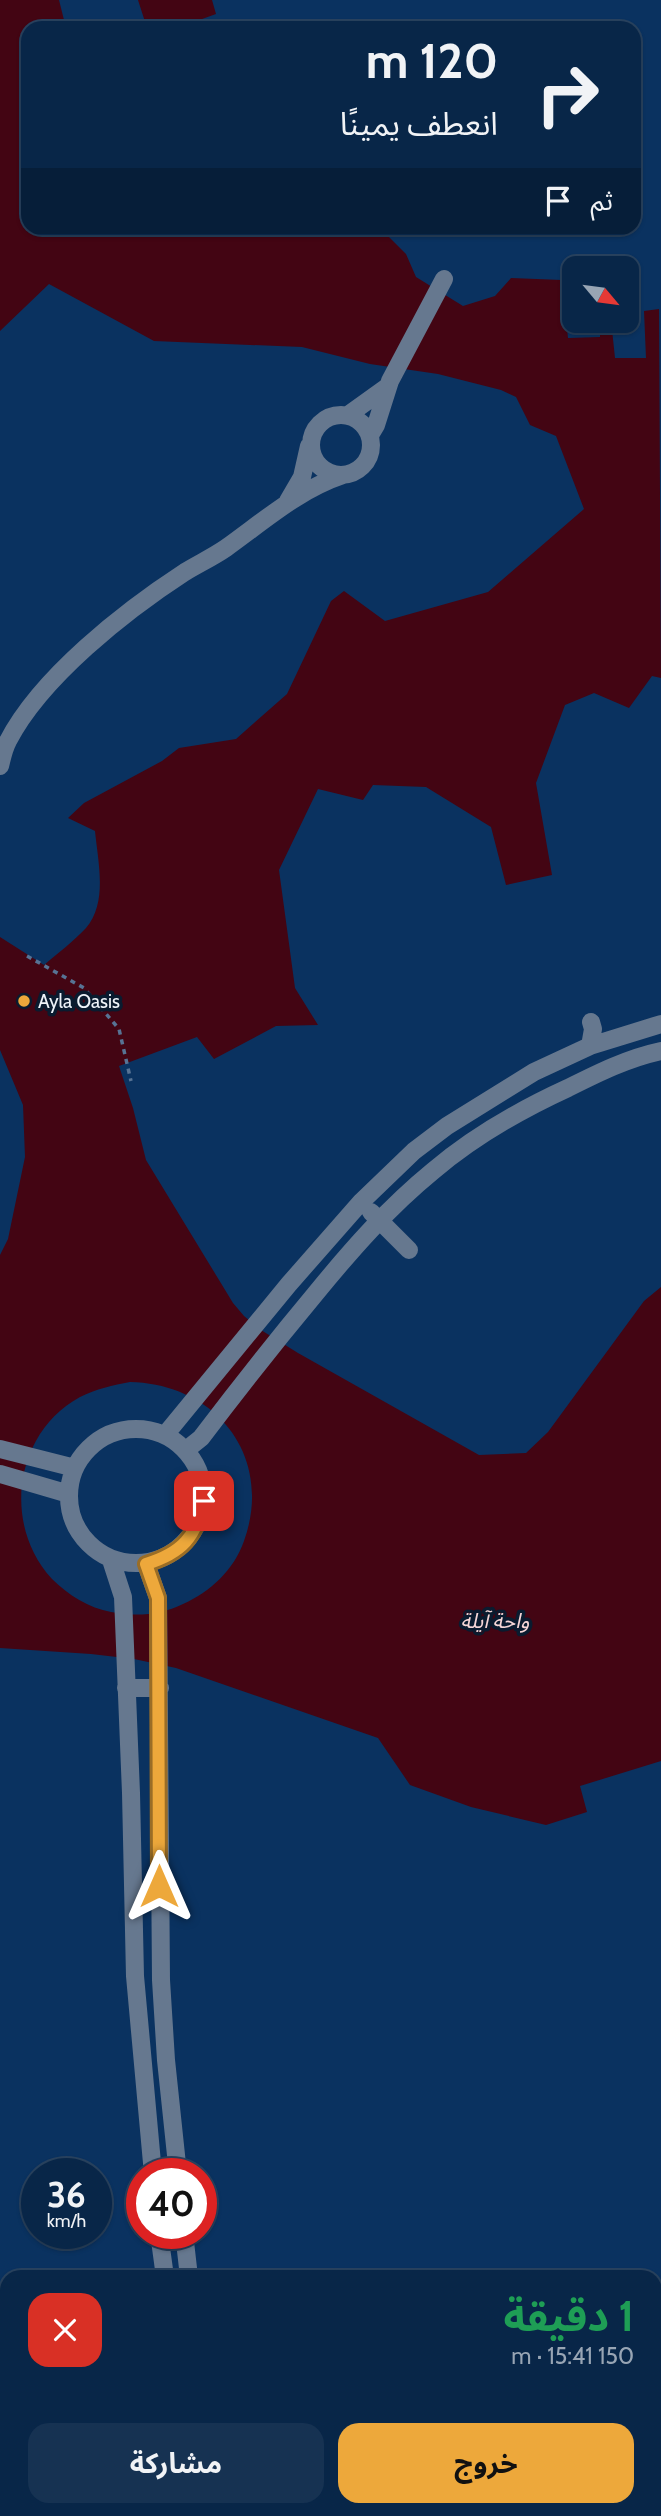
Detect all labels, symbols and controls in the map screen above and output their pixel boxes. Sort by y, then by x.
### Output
text: 120 m [366,31,498,90]
icon: right [522,49,613,140]
text: انعطف يمينًا [340,104,498,143]
icon: arrive [539,182,577,220]
text: ثم [591,185,613,217]
north arrow [562,256,639,332]
map controls [562,256,639,333]
place label: Ayla Oasis [38,990,120,1013]
marker: Ayla Oasis [16,993,32,1009]
pin [174,1471,234,1531]
icon: arrive [185,1482,223,1520]
water label: واحة آيلة [461,1608,529,1633]
position arrow [122,1849,196,1923]
speed limit sign: 40 [126,2158,217,2249]
text: 36 [47,2173,86,2216]
text: km/h [47,2210,86,2232]
text: 1 دقيقة [503,2290,634,2342]
button: close [28,2293,102,2367]
text: 150 m · 15:41 [511,2342,634,2370]
button: مشاركة [28,2423,324,2503]
button: خروج [338,2423,634,2503]

